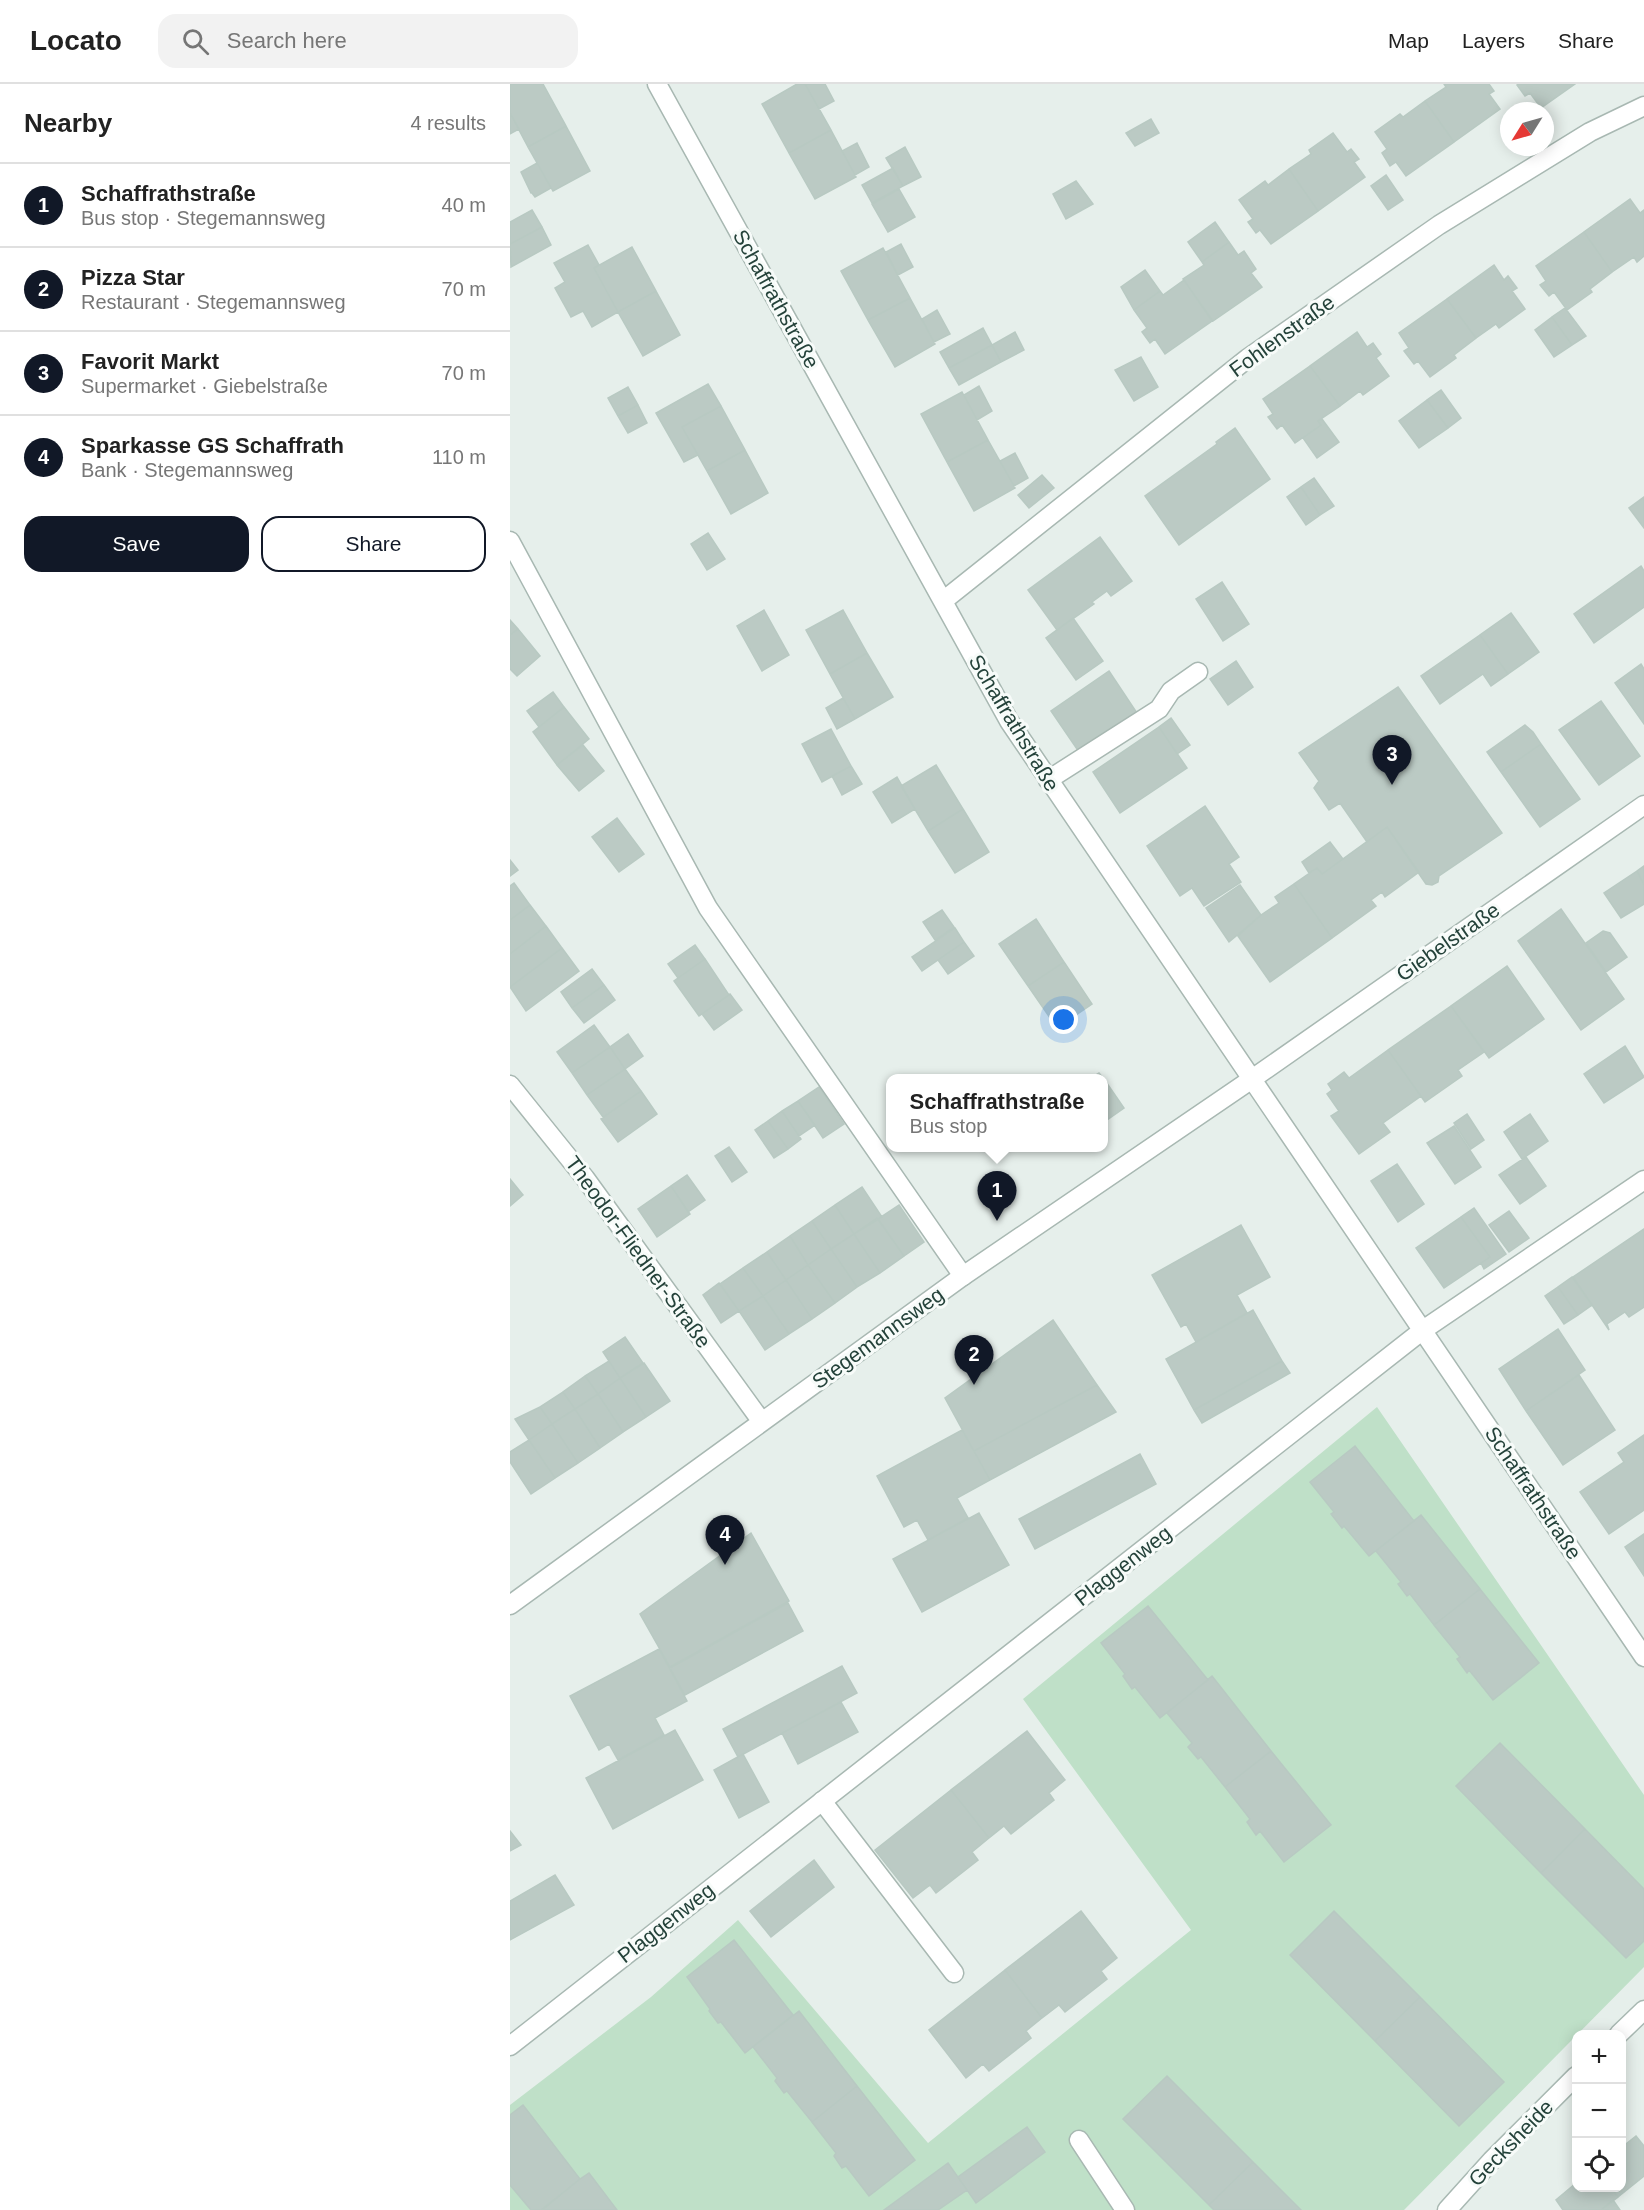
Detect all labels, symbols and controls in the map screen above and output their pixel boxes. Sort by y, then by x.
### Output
search box [158,14,578,68]
text: Locato [30,25,122,56]
icon: search [179,25,212,58]
text: Search here [227,28,347,53]
text: Map [1388,29,1429,52]
text: Layers [1462,29,1525,52]
text: Share [1558,29,1614,52]
north arrow [1500,102,1554,156]
text: Nearby [24,108,112,138]
text: 4 results [410,112,486,134]
text: Schaffrathstraße [81,181,256,206]
text: 1 [38,194,49,216]
text: 40 m [442,194,486,216]
text: Bus stop · Stegemannsweg [81,207,326,229]
street label: Schaffrathstraße [729,225,824,372]
text: Pizza Star [81,265,185,290]
text: 2 [38,278,49,300]
text: 70 m [442,278,486,300]
street label: Fohlenstraße [1225,290,1339,381]
text: Restaurant · Stegemannsweg [81,291,346,313]
text: Favorit Markt [81,349,219,374]
text: 3 [38,362,49,384]
text: 70 m [442,362,486,384]
text: Supermarket · Giebelstraße [81,375,328,397]
text: Sparkasse GS Schaffrath [81,433,344,458]
text: 4 [38,446,49,468]
text: 110 m [432,446,486,468]
text: Bank · Stegemannsweg [81,459,293,481]
button: Save [24,516,249,572]
button: Share [261,516,486,572]
street label: Schaffrathstraße [965,650,1064,795]
pin: 3 [1372,736,1412,785]
street label: Giebelstraße [1392,898,1504,985]
your location [1049,1005,1078,1034]
popup [886,1074,1108,1152]
text: Schaffrathstraße [910,1089,1084,1114]
text: Bus stop [910,1115,987,1137]
street label: Theodor-Fliedner-Straße [561,1151,716,1352]
pin: 1 [978,1172,1016,1221]
street label: Stegemannsweg [808,1282,948,1393]
pin: 2 [954,1336,994,1385]
street label: Schaffrathstraße [1481,1422,1586,1563]
pin: 4 [706,1516,744,1565]
street label: Plaggenweg [1070,1521,1175,1610]
street label: Plaggenweg [613,1878,718,1967]
map controls [1572,2030,1626,2192]
button: + [1572,2030,1626,2084]
button: − [1572,2084,1626,2138]
street label: Gecksheide [1464,2095,1557,2191]
button: locate [1572,2138,1626,2192]

